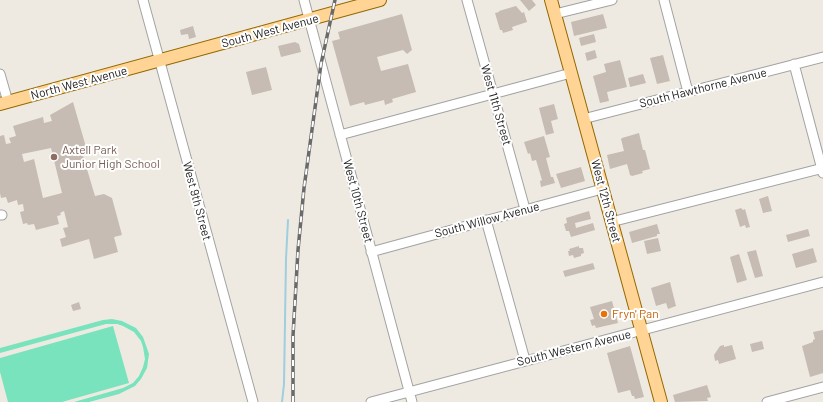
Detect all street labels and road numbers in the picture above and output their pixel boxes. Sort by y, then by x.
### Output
street label: South West Avenue [220,11,320,51]
street label: North West Avenue [29,63,129,103]
street label: West 11th Street [478,63,514,147]
street label: South Hawthorne Avenue [638,65,768,111]
street label: West 10th Street [340,158,376,244]
street label: West 12th Street [588,158,624,244]
street label: West 9th Street [180,160,214,242]
street label: South Willow Avenue [433,199,541,241]
street label: South Western Avenue [515,327,633,369]

